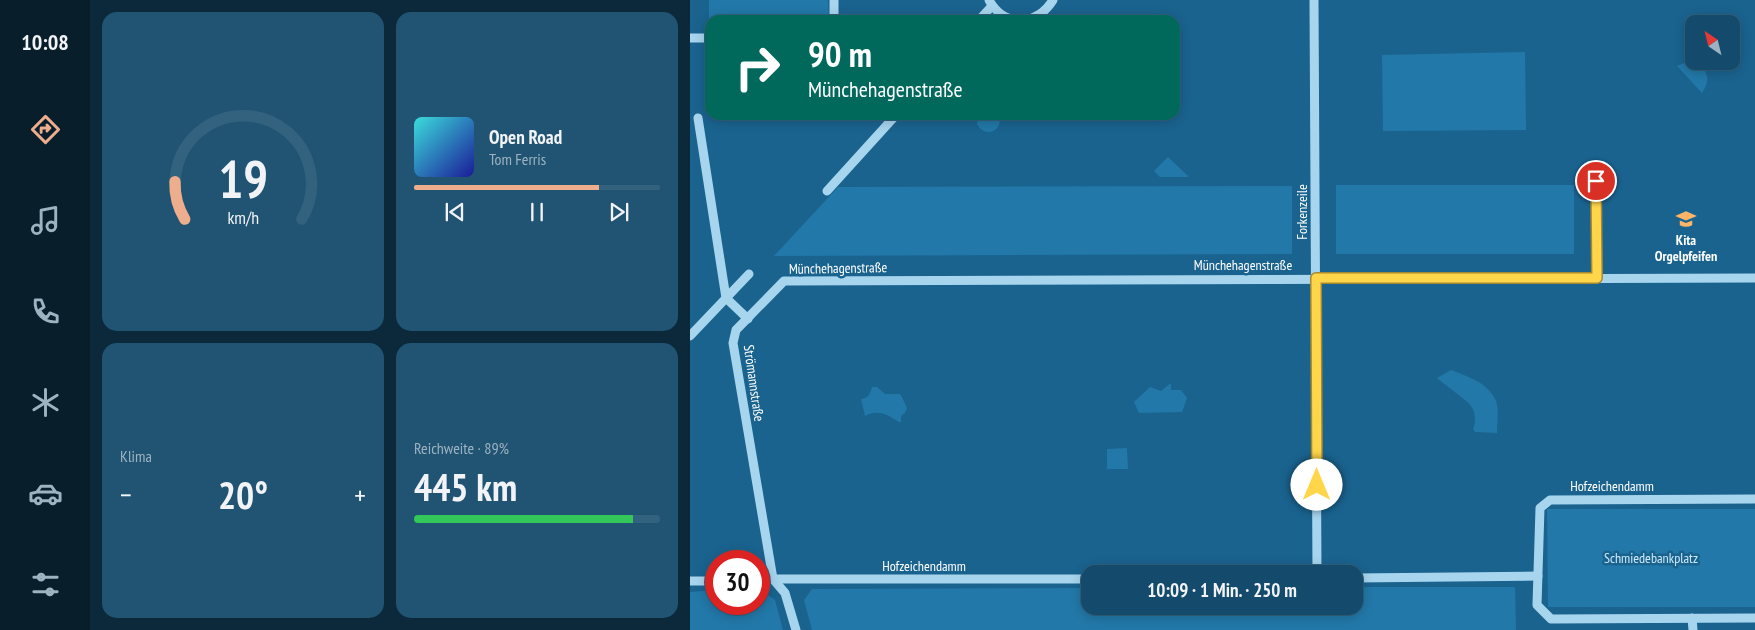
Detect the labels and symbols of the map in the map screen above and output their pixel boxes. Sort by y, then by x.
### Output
north arrow [1685,15,1740,70]
pin [1575,160,1617,202]
street label: Forkenzeile [1293,184,1311,240]
school or university icon: Kita Orgelpfeifen [1675,208,1697,230]
place label: Kita Orgelpfeifen [1655,231,1717,265]
street label: Münchehagenstraße [1194,256,1292,274]
street label: Münchehagenstraße [789,258,888,278]
street label: Strömannstraße [740,343,768,423]
position arrow [1290,458,1342,510]
street label: Hofzeichendamm [1570,477,1654,495]
park label: Schmiedebankplatz [1604,549,1698,567]
speed limit sign: 30 [705,550,770,615]
street label: Hofzeichendamm [882,557,966,575]

